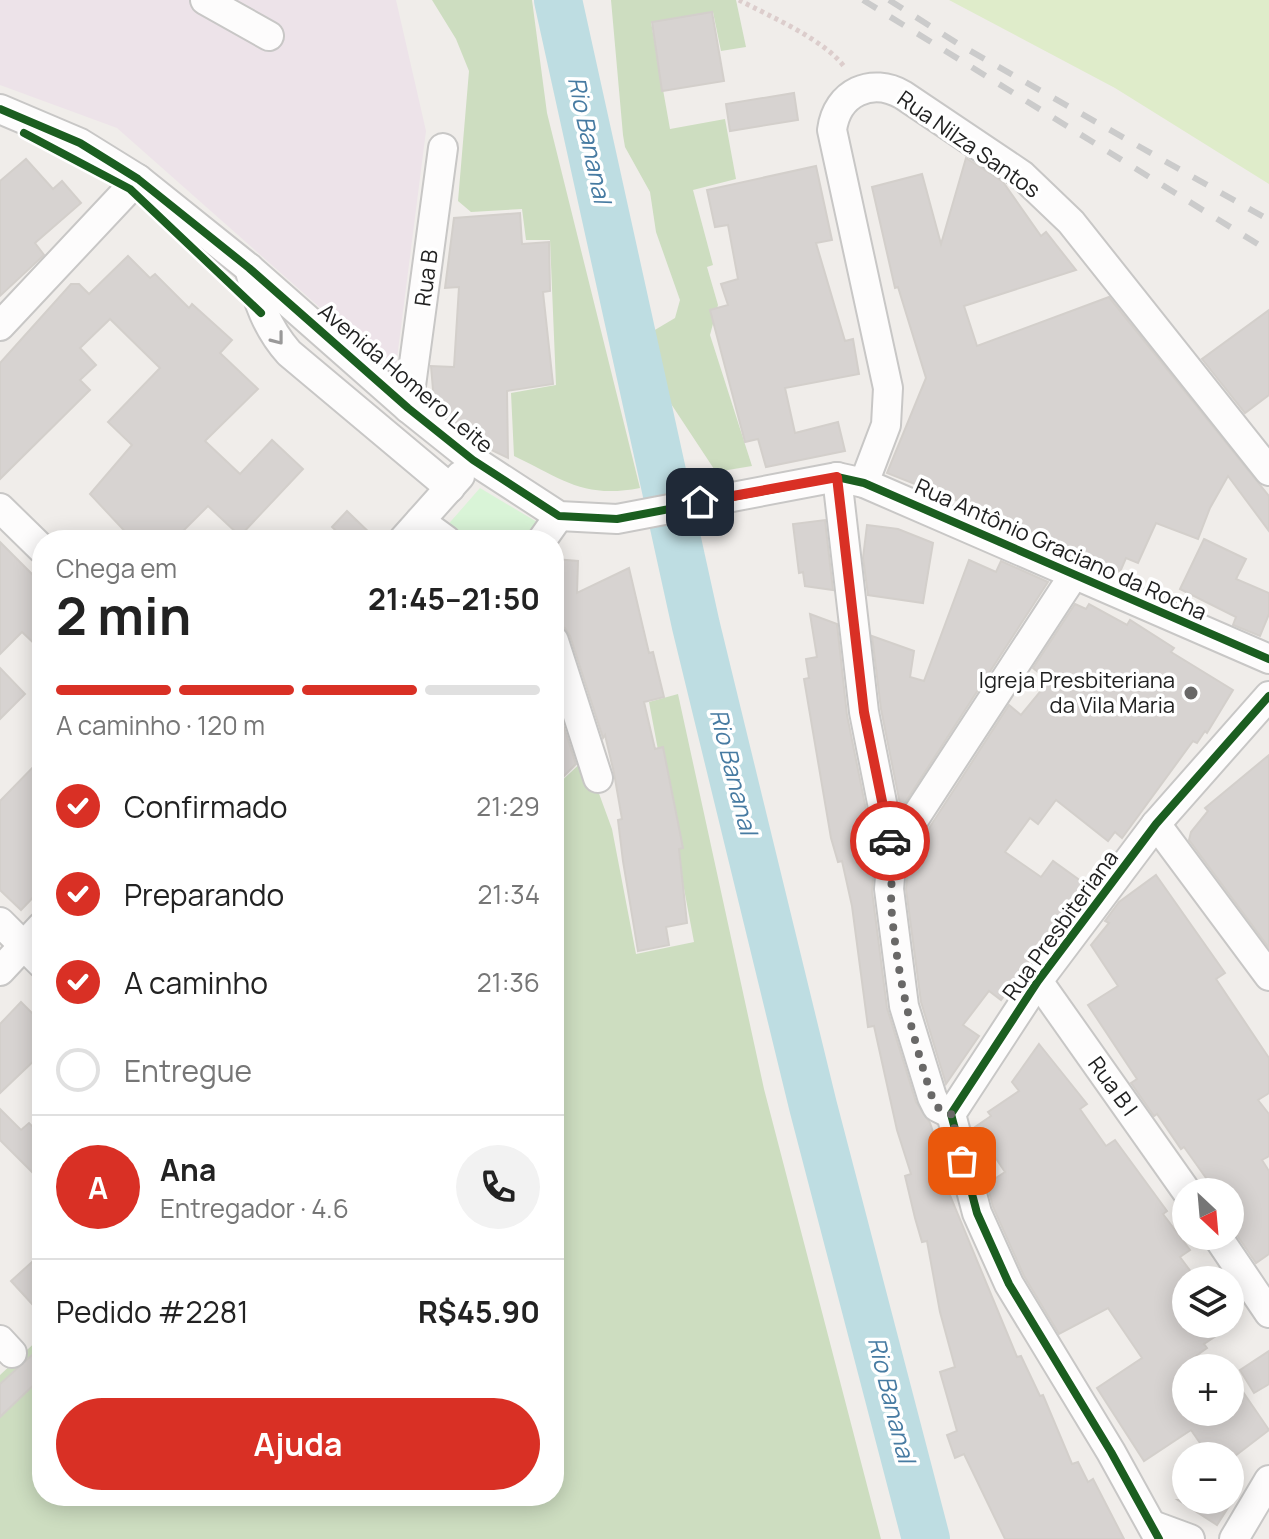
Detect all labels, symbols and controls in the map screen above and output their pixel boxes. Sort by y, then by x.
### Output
water label: Rio Bananal [561,73,621,209]
street label: Rua Nilza Santos [892,83,1046,205]
street label: Rua B [407,248,445,308]
street label: Avenida Homero Leite [312,296,500,460]
one-way arrow [268,330,282,345]
pin [666,468,734,536]
street label: Rua Antônio Graciano da Rocha [910,471,1212,627]
icon: home [678,480,722,524]
text: Chega em [56,550,177,586]
text: 21:45–21:50 [368,578,540,619]
text: 2 min [56,580,191,651]
place label: Igreja Presbiteriana da Vila Maria [979,665,1175,720]
marker: Igreja Presbiteriana da Vila Maria [1182,684,1200,702]
water label: Rio Bananal [703,705,767,841]
text: A caminho · 120 m [56,707,265,743]
icon: check [56,784,100,828]
text: Confirmado [124,786,288,827]
text: 21:29 [476,788,540,824]
courier [850,801,930,881]
icon: car [868,819,912,863]
street label: Rua Presbiteriana [995,844,1125,1006]
icon: check [56,872,100,916]
text: Preparando [124,874,284,915]
text: 21:34 [478,876,540,912]
icon: check [56,960,100,1004]
text: A caminho [124,962,268,1003]
text: 21:36 [477,964,540,1000]
text: Entregue [124,1050,252,1091]
street label: Rua B I [1081,1050,1145,1122]
pin [928,1127,996,1195]
icon: bag [940,1139,984,1183]
button: phone [456,1145,540,1229]
text: Ana [160,1149,216,1190]
text: A [88,1167,108,1208]
north arrow [1172,1178,1244,1250]
map controls [1172,1178,1244,1514]
text: Entregador · 4.6 [160,1190,349,1226]
button: layers [1172,1266,1244,1338]
text: Pedido #2281 [56,1291,249,1332]
text: R$45.90 [418,1291,540,1332]
water label: Rio Bananal [861,1333,925,1469]
button: + [1172,1354,1244,1426]
button: Ajuda [56,1398,540,1490]
button: − [1172,1442,1244,1514]

